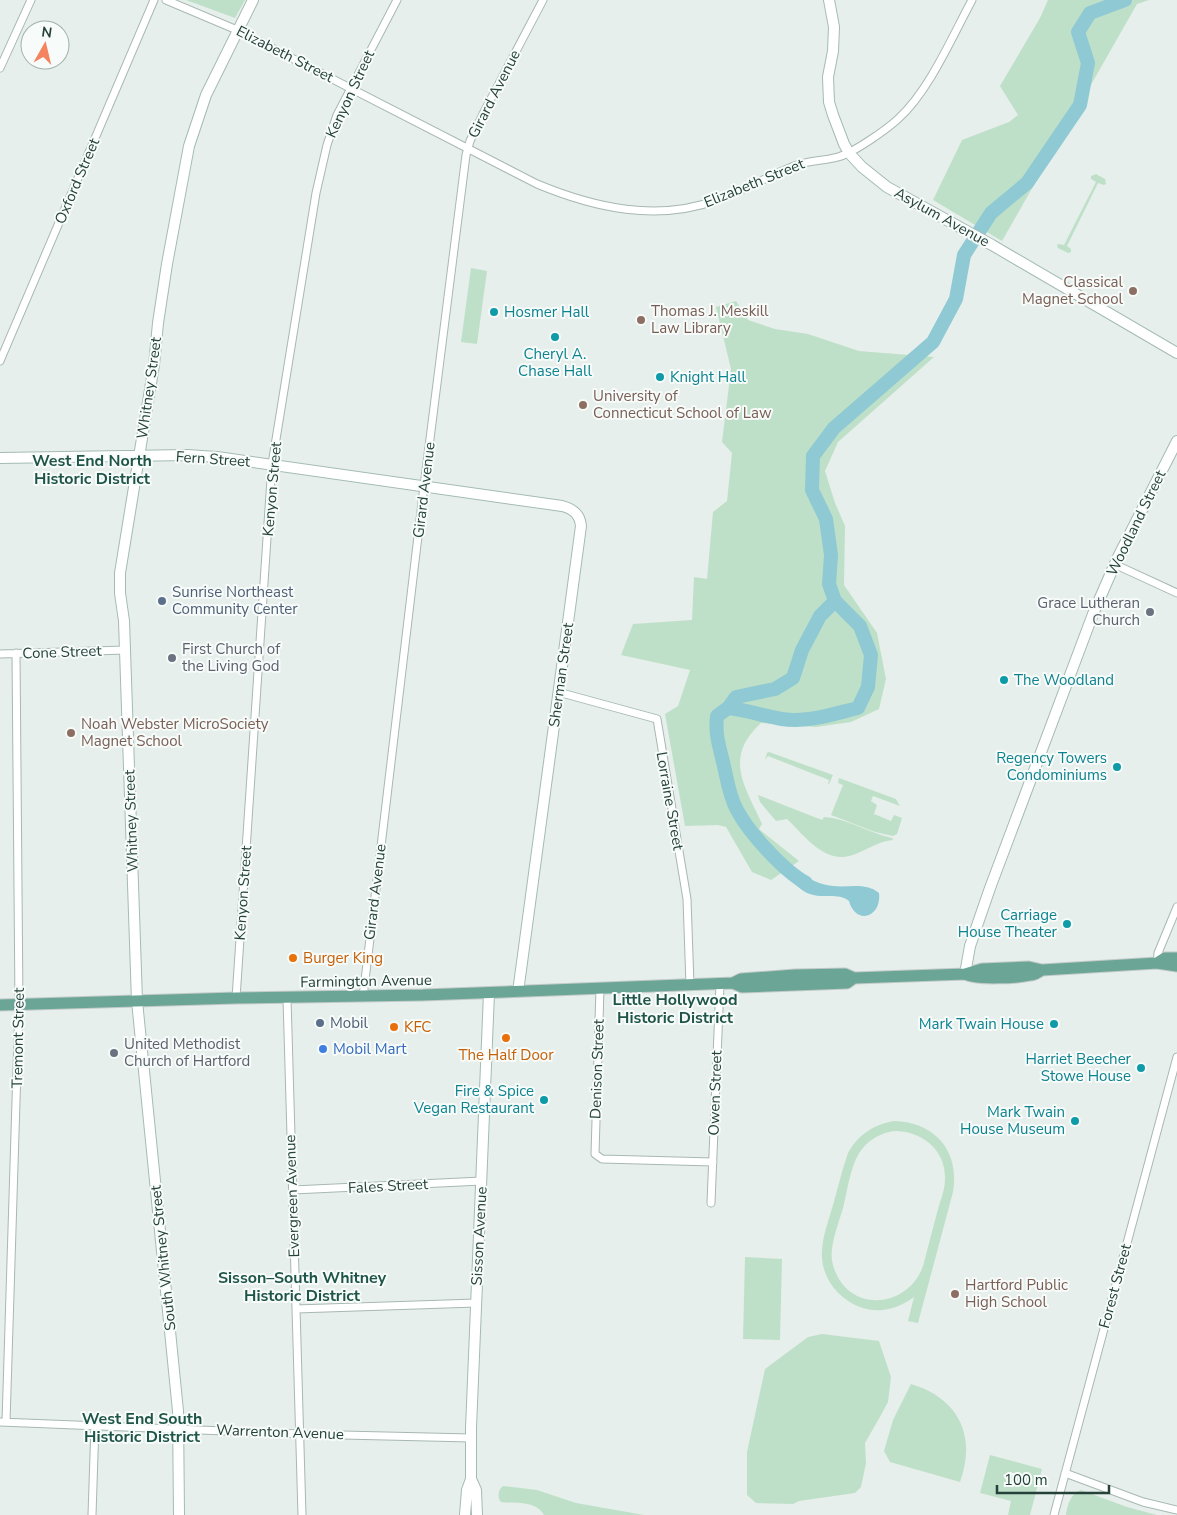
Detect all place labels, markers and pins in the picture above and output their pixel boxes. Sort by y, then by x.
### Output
place label: Classical Magnet School [1022,272,1124,309]
marker: Classical Magnet School [1127,285,1139,297]
place label: Thomas J. Meskill Law Library [651,301,769,338]
place label: Hosmer Hall [504,302,590,322]
marker: Hosmer Hall [488,306,500,318]
marker: Thomas J. Meskill Law Library [635,314,647,326]
marker: Cheryl A. Chase Hall [549,331,561,343]
place label: Cheryl A. Chase Hall [518,344,592,381]
place label: Knight Hall [670,367,747,387]
marker: Knight Hall [654,371,666,383]
place label: University of Connecticut School of Law [593,386,772,423]
marker: University of Connecticut School of Law [577,399,589,411]
place label: Sunrise Northeast Community Center [172,582,298,619]
place label: Grace Lutheran Church [1037,593,1140,630]
marker: Sunrise Northeast Community Center [156,595,168,607]
marker: Grace Lutheran Church [1144,606,1156,618]
place label: First Church of the Living God [182,639,281,676]
marker: First Church of the Living God [166,652,178,664]
place label: The Woodland [1014,670,1114,690]
marker: The Woodland [998,674,1010,686]
place label: Noah Webster MicroSociety Magnet School [81,714,269,751]
marker: Noah Webster MicroSociety Magnet School [65,727,77,739]
place label: Regency Towers Condominiums [996,748,1107,785]
marker: Regency Towers Condominiums [1111,761,1123,773]
place label: Carriage House Theater [958,905,1058,942]
marker: Carriage House Theater [1061,918,1073,930]
place label: Burger King [303,948,383,968]
marker: Burger King [287,952,299,964]
place label: Mobil [330,1013,368,1033]
place label: Mark Twain House [919,1014,1044,1034]
marker: Mobil [314,1017,326,1029]
place label: KFC [404,1017,431,1037]
marker: Mark Twain House [1048,1018,1060,1030]
marker: KFC [388,1021,400,1033]
marker: The Half Door [500,1032,512,1044]
place label: United Methodist Church of Hartford [124,1034,250,1071]
place label: Mobil Mart [333,1039,407,1059]
marker: Mobil Mart [317,1043,329,1055]
place label: The Half Door [458,1045,554,1065]
marker: United Methodist Church of Hartford [108,1047,120,1059]
place label: Harriet Beecher Stowe House [1025,1049,1132,1086]
marker: Harriet Beecher Stowe House [1135,1062,1147,1074]
place label: Fire & Spice Vegan Restaurant [413,1081,535,1118]
marker: Fire & Spice Vegan Restaurant [538,1094,550,1106]
place label: Mark Twain House Museum [960,1102,1065,1139]
marker: Mark Twain House Museum [1069,1115,1081,1127]
place label: Hartford Public High School [965,1275,1068,1312]
marker: Hartford Public High School [949,1288,961,1300]

